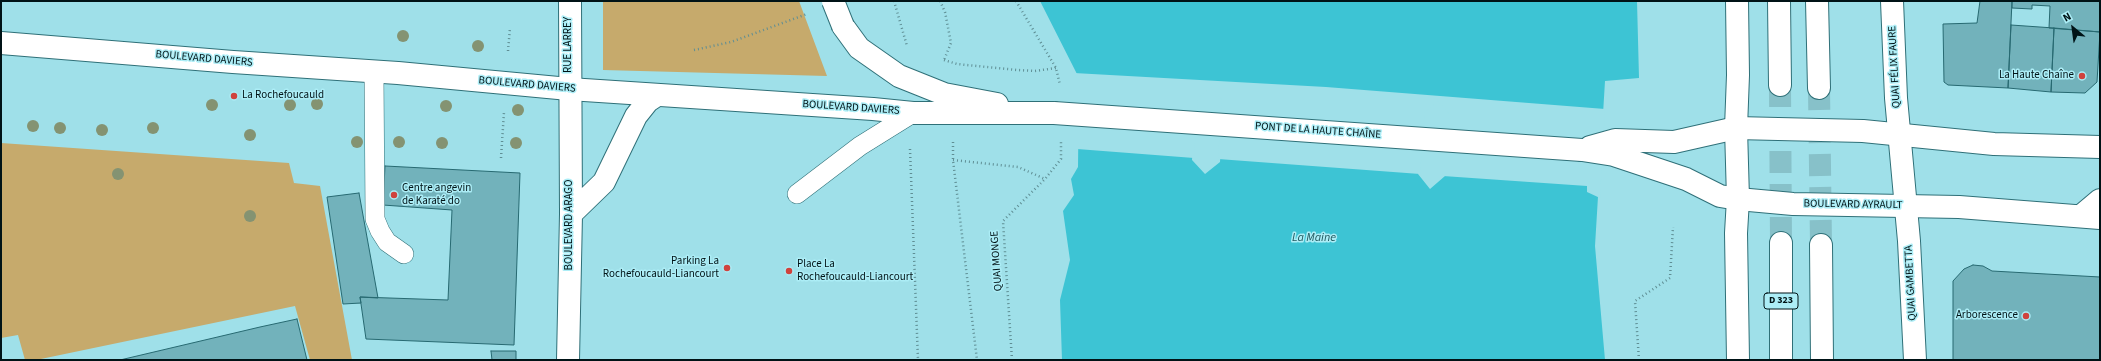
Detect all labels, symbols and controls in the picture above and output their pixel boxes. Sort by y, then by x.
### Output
north arrow [2053,8,2093,48]
text: N [2060,9,2074,25]
street label: RUE LARREY [562,17,576,73]
street label: QUAI FÉLIX FAURE [1886,25,1904,109]
street label: BOULEVARD DAVIERS [155,48,253,70]
place label: La Haute Chaîne [1999,69,2074,83]
marker: La Haute Chaîne [2077,71,2087,81]
street label: BOULEVARD DAVIERS [478,74,576,96]
place label: La Rochefoucauld [242,89,324,103]
marker: La Rochefoucauld [229,91,239,101]
street label: BOULEVARD DAVIERS [802,98,900,118]
street label: PONT DE LA HAUTE CHAÎNE [1255,120,1381,142]
street label: BOULEVARD ARAGO [563,180,577,270]
place label: Centre angevin de Karaté do [402,182,471,208]
marker: Centre angevin de Karaté do [389,190,399,200]
street label: BOULEVARD AYRAULT [1803,198,1903,212]
street label: QUAI MONGE [988,230,1006,292]
water label: La Maine [1292,231,1336,245]
street label: QUAI GAMBETTA [1902,245,1920,321]
place label: Parking La Rochefoucauld-Liancourt [603,255,719,281]
place label: Place La Rochefoucauld-Liancourt [797,258,913,284]
marker: Parking La Rochefoucauld-Liancourt [722,263,732,273]
marker: Place La Rochefoucauld-Liancourt [784,266,794,276]
road number: D 323 [1764,293,1798,309]
place label: Arborescence [1956,309,2018,323]
marker: Arborescence [2021,311,2031,321]

